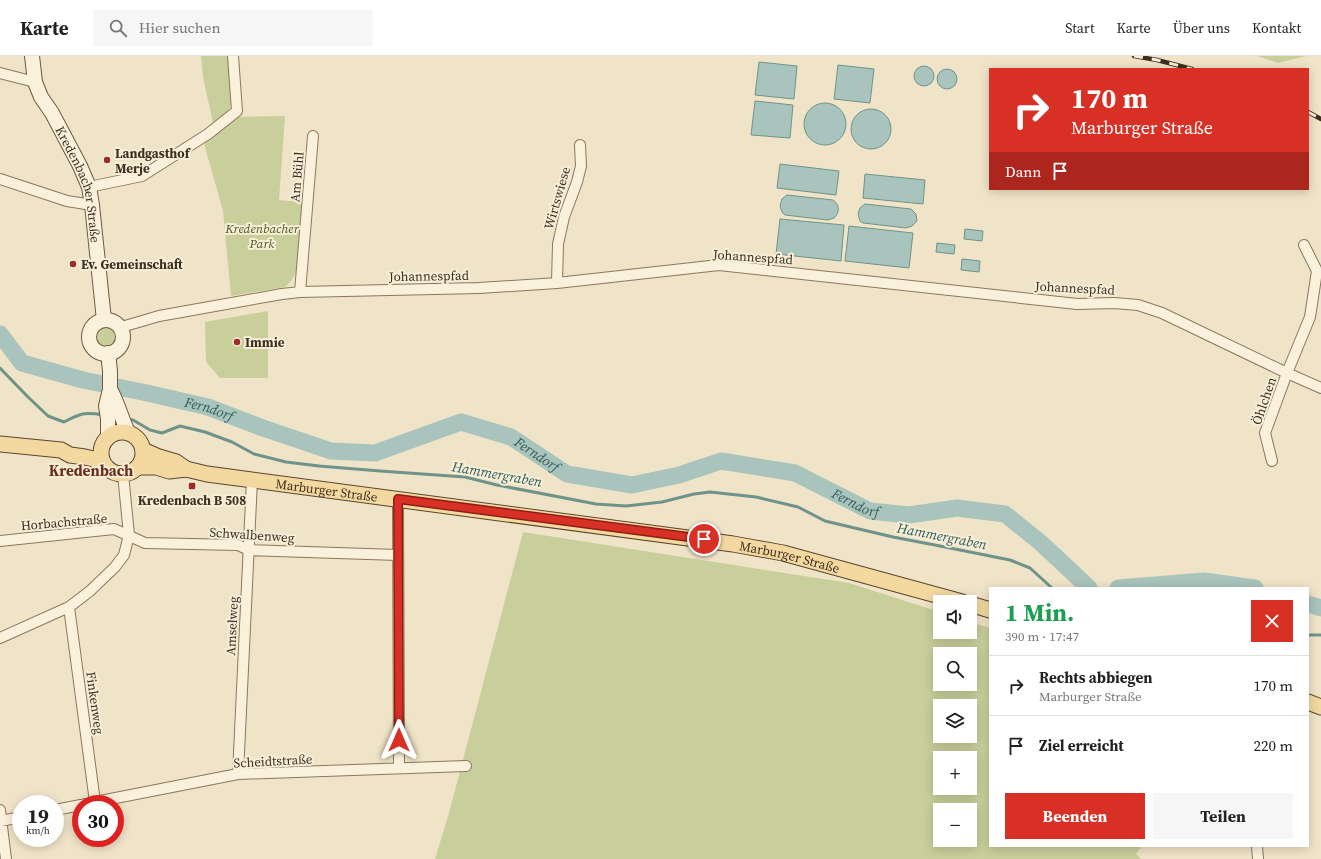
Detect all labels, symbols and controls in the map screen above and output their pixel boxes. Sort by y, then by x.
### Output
search box [93,10,373,46]
text: Karte [20,15,69,41]
icon: search [107,17,129,39]
text: Hier suchen [139,17,220,38]
text: Start [1065,18,1095,38]
text: Karte [1117,18,1151,38]
text: Über uns [1173,18,1230,38]
text: Kontakt [1252,18,1301,38]
text: 170 m [1071,79,1148,117]
icon: right [1005,84,1057,136]
text: Marburger Straße [1071,115,1213,140]
street label: Kredenbacher Straße [52,123,104,244]
place label: Landgasthof Merje [115,145,191,177]
street label: Am Bühl [286,151,308,203]
marker: Landgasthof Merje [102,155,112,165]
icon: arrive [1049,160,1071,182]
text: Dann [1005,161,1041,182]
street label: Wirtswiese [540,164,574,231]
park label: Kredenbacher Park [224,220,300,252]
street label: Johannespfad [711,246,794,268]
place label: Ev. Gemeinschaft [81,256,183,273]
marker: Ev. Gemeinschaft [68,259,78,269]
street label: Johannespfad [388,267,470,285]
street label: Johannespfad [1034,277,1116,299]
place label: Immie [245,334,285,351]
marker: Immie [232,337,242,347]
street label: Öhlchen [1248,375,1280,427]
water label: Ferndorf [182,392,239,427]
water label: Ferndorf [510,431,566,478]
water label: Hammergraben [449,456,544,492]
district label: Kredenbach [49,460,133,481]
street label: Marburger Straße [275,475,379,505]
marker: Kredenbach B 508 [187,481,197,491]
water label: Ferndorf [828,483,883,522]
place label: Kredenbach B 508 [138,492,246,509]
street label: Horbachstraße [20,510,108,534]
water label: Hammergraben [894,517,989,555]
pin [687,522,721,556]
street label: Schwalbenweg [209,524,295,546]
icon: arrive [693,528,715,550]
street label: Marburger Straße [738,537,842,577]
map controls [933,595,977,847]
button: sound [933,595,977,639]
street label: Amselweg [222,596,242,656]
text: 1 Min. [1005,596,1074,629]
button: close [1251,600,1293,642]
text: 390 m · 17:47 [1005,628,1079,645]
button: search [933,647,977,691]
text: Rechts abbiegen [1039,667,1153,688]
street label: Finkenweg [82,671,108,736]
icon: right [1005,675,1027,697]
text: 170 m [1253,675,1293,696]
text: Marburger Straße [1039,688,1142,705]
button: layers [933,699,977,743]
position arrow [378,719,420,761]
icon: arrive [1005,735,1027,757]
text: Ziel erreicht [1039,735,1124,756]
text: 220 m [1253,735,1293,756]
street label: Scheidtstraße [233,750,313,772]
button: + [933,751,977,795]
button: Beenden [1005,793,1145,839]
button: Teilen [1153,793,1293,839]
speed limit sign: 30 [72,795,124,847]
text: 19 [27,802,49,830]
button: − [933,803,977,847]
text: km/h [26,824,50,837]

